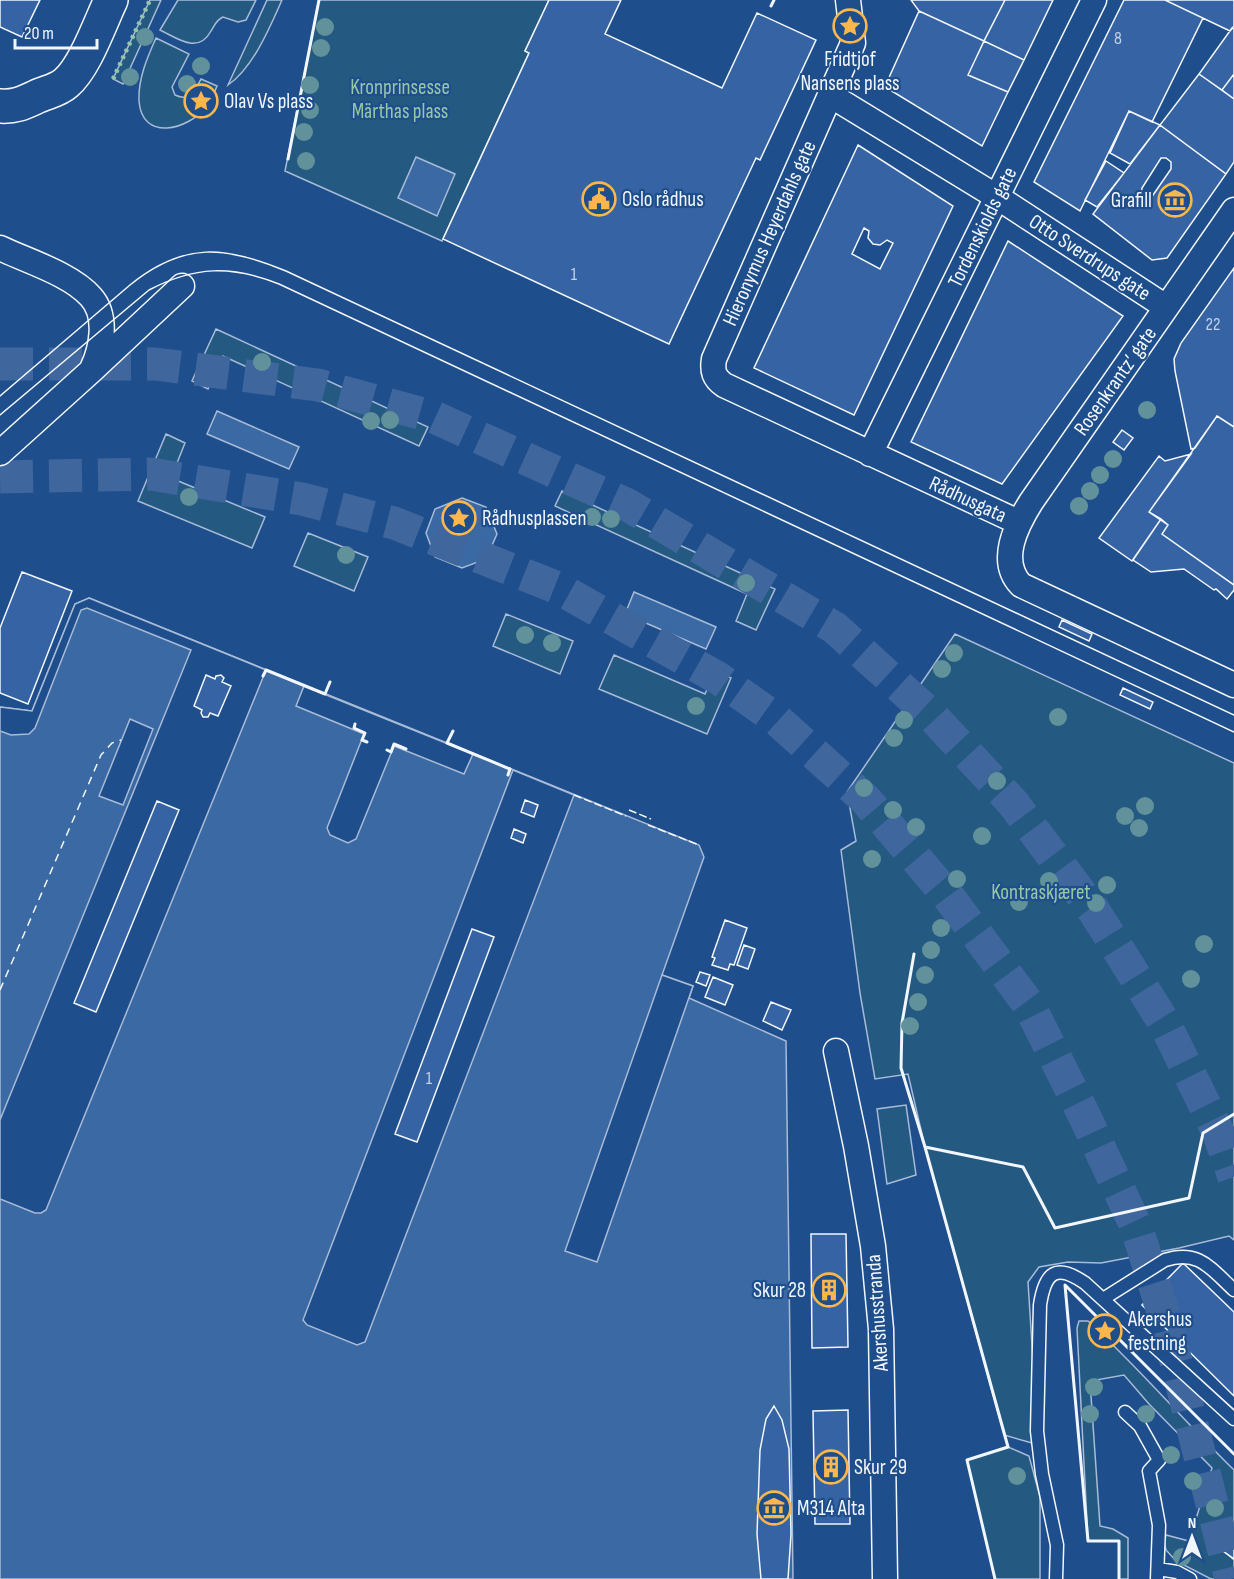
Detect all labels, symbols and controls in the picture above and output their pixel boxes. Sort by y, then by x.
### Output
place icon: Fridtjof Nansens plass [832,8,868,44]
scale bar [15,12,98,50]
text: 20 m [24,23,54,44]
house number: 8 [1114,28,1122,49]
place label: Fridtjof Nansens plass [800,47,900,96]
park label: Kronprinsesse Märthas plass [350,75,450,124]
place icon: Olav Vs plass [183,83,219,119]
place label: Olav Vs plass [224,89,313,114]
street label: Hieronymus Heyerdahls gate [717,137,822,330]
street label: Tordenskiolds gate [943,163,1022,291]
public building icon: Oslo rådhus [581,181,617,217]
museum icon: Grafill [1157,182,1193,218]
place label: Oslo rådhus [622,187,704,212]
place label: Grafill [1111,188,1152,213]
street label: Otto Sverdrups gate [1024,209,1155,306]
house number: 1 [571,264,578,285]
house number: 22 [1206,314,1220,335]
street label: Rosenkrantz’ gate [1069,322,1162,440]
street label: Rådhusgata [925,471,1010,528]
place icon: Rådhusplassen [441,500,477,536]
place label: Rådhusplassen [482,506,587,531]
park label: Kontraskjæret [991,880,1091,905]
house number: 1 [426,1068,433,1089]
street label: Akershusstranda [861,1254,894,1373]
building icon: Skur 28 [811,1272,847,1308]
place label: Skur 28 [753,1278,806,1303]
place label: Akershus festning [1127,1307,1192,1356]
place icon: Akershus festning [1087,1313,1123,1349]
building icon: Skur 29 [813,1449,849,1485]
place label: Skur 29 [854,1455,907,1480]
museum icon: M314 Alta [756,1490,792,1526]
place label: M314 Alta [797,1496,865,1521]
north arrow [1162,1507,1222,1567]
text: N [1188,1514,1196,1533]

